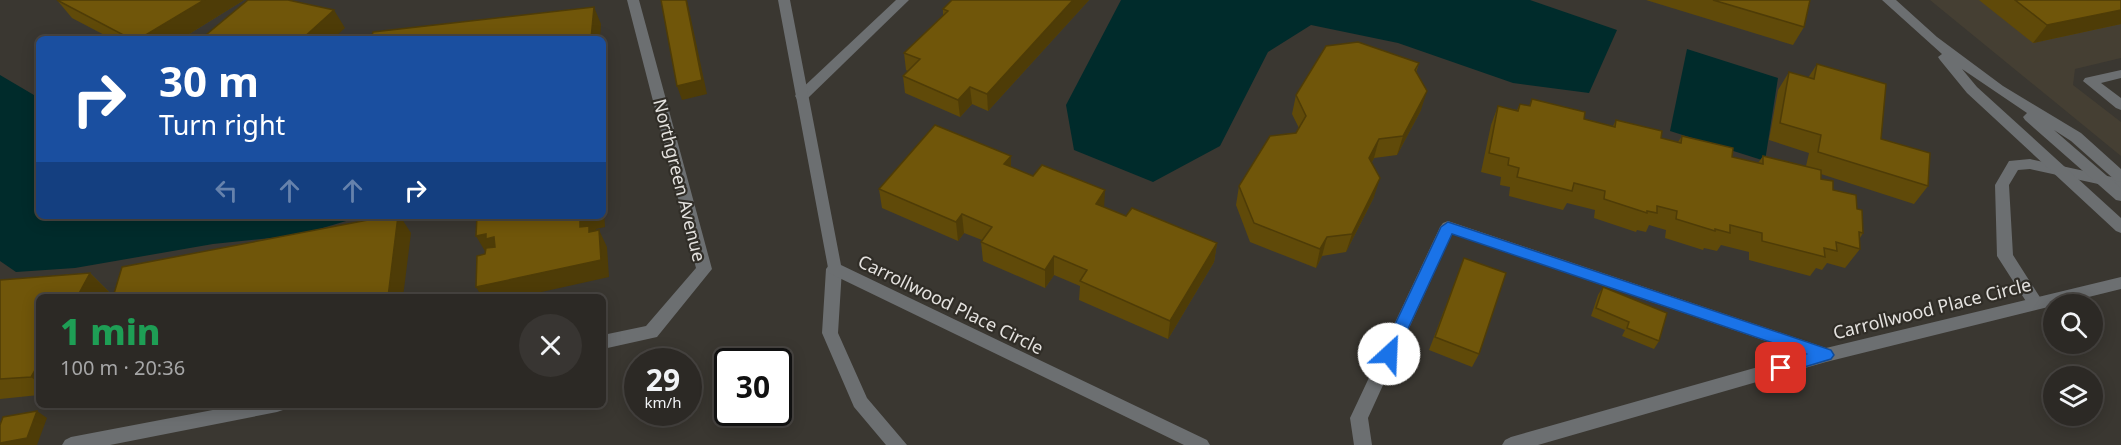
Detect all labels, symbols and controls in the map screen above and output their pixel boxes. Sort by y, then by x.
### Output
text: 30 m [159,52,259,109]
icon: right [60,60,138,138]
street label: Northgreen Avenue [648,96,712,264]
text: Turn right [159,106,285,143]
icon: left [210,174,243,207]
icon: ahead [273,174,306,207]
icon: ahead [336,174,369,207]
icon: right [399,174,432,207]
street label: Carrollwood Place Circle [854,249,1048,359]
street label: Carrollwood Place Circle [1830,272,2034,344]
map controls [2043,294,2103,426]
button: search [2043,294,2103,354]
text: 1 min [60,307,161,356]
button: close [519,314,582,377]
position arrow [1357,322,1421,386]
pin [1755,342,1806,393]
speed limit sign: 30 [714,348,792,426]
icon: arrive [1764,351,1797,384]
text: 100 m · 20:36 [60,354,185,381]
text: 29 [646,359,680,400]
button: layers [2043,366,2103,426]
text: km/h [645,392,681,412]

